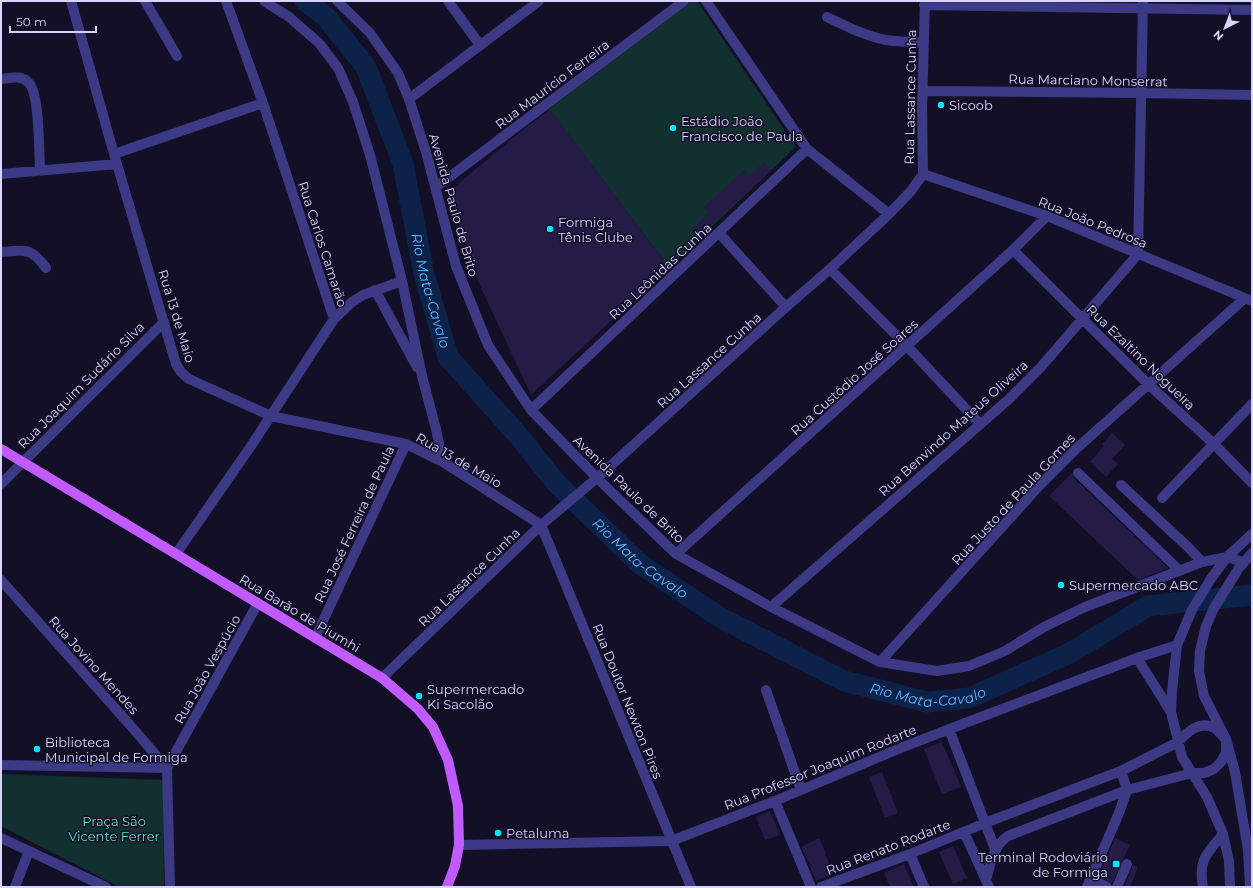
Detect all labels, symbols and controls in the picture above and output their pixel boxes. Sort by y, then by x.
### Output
scale bar [10,8,96,34]
north arrow [1205,8,1245,48]
text: 50 m [16,14,47,29]
text: N [1210,27,1226,44]
street label: Rua Lassance Cunha [901,29,919,165]
street label: Rua Maurício Ferreira [492,36,612,132]
street label: Rua Marciano Monserrat [1008,71,1168,89]
place label: Sicoob [949,97,993,113]
marker: Sicoob [936,100,946,110]
place label: Estádio João Francisco de Paula [681,113,803,144]
marker: Estádio João Francisco de Paula [668,123,678,133]
street label: Avenida Paulo de Brito [426,132,482,278]
street label: Rua Carlos Camarão [295,179,351,309]
street label: Rua João Pedrosa [1036,193,1150,251]
place label: Formiga Tênis Clube [558,214,633,245]
street label: Rua Leônidas Cunha [605,219,715,323]
marker: Formiga Tênis Clube [545,224,555,234]
water label: Rio Mata-Cavalo [407,232,454,351]
street label: Rua 13 de Maio [155,268,199,364]
street label: Rua Ezaltino Nogueira [1083,301,1199,413]
street label: Rua Lassance Cunha [653,309,765,411]
street label: Rua Custódio José Soares [787,316,921,438]
street label: Rua Joaquim Sudário Silva [14,318,148,452]
street label: Rua Benvindo Mateus Oliveira [875,357,1031,499]
street label: Rua 13 de Maio [413,429,505,491]
street label: Rua Justo de Paula Gomes [948,430,1078,568]
street label: Avenida Paulo de Brito [570,432,688,546]
street label: Rua José Ferreira de Paula [311,443,397,605]
water label: Rio Mata-Cavalo [589,514,692,603]
street label: Rua Lassance Cunha [415,524,523,630]
street label: Rua Barão de Piumhi [237,571,363,655]
place label: Supermercado ABC [1069,577,1198,593]
marker: Supermercado ABC [1056,580,1066,590]
street label: Rua João Vespúcio [170,612,244,726]
street label: Rua Jovino Mendes [46,613,142,717]
street label: Rua Doutor Newton Pires [590,621,666,781]
water label: Rio Mata-Cavalo [868,679,989,711]
place label: Supermercado Ki Sacolão [427,681,524,712]
marker: Supermercado Ki Sacolão [414,691,424,701]
street label: Rua Professor Joaquim Rodarte [722,721,919,813]
place label: Biblioteca Municipal de Formiga [45,734,188,765]
marker: Biblioteca Municipal de Formiga [32,744,42,754]
park label: Praça São Vicente Ferrer [68,813,160,844]
street label: Rua Renato Rodarte [824,816,953,878]
place label: Petaluma [506,825,569,841]
marker: Petaluma [493,828,503,838]
place label: Terminal Rodoviário de Formiga [978,849,1108,880]
marker: Terminal Rodoviário de Formiga [1111,859,1121,869]

